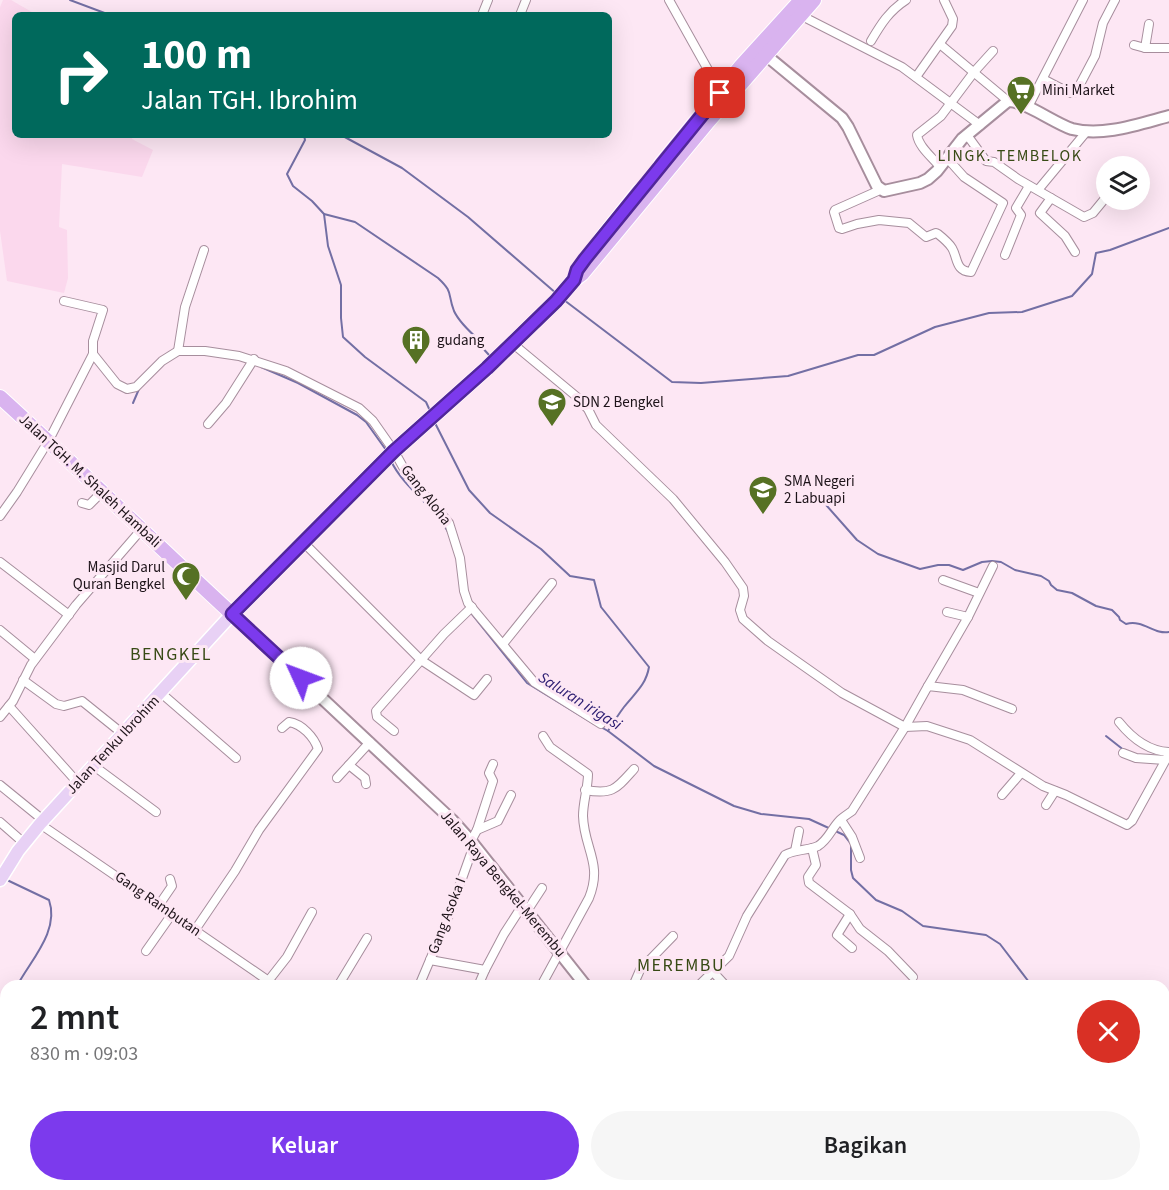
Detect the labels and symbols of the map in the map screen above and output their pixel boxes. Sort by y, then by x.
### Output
pin [694,67,745,118]
supermarket icon: Mini Market [1005,74,1037,116]
place label: Mini Market [1042,80,1115,101]
district label: LINGK. TEMBELOK [938,145,1082,167]
building icon: gudang [400,324,432,366]
place label: gudang [437,330,485,351]
school or university icon: SDN 2 Bengkel [536,386,568,428]
place label: SDN 2 Bengkel [573,392,664,413]
street label: Jalan TGH. M. Shaleh Hambali [14,409,166,553]
street label: Gang Aloha [396,460,456,530]
place label: SMA Negeri 2 Labuapi [784,471,855,509]
school or university icon: SMA Negeri 2 Labuapi [747,474,779,516]
place label: Masjid Darul Quran Bengkel [73,557,165,595]
mosque icon: Masjid Darul Quran Bengkel [170,560,202,602]
district label: BENGKEL [130,642,212,667]
position arrow [269,646,333,710]
water label: Saluran irigasi [534,667,626,736]
street label: Jalan Tenku Ibrohim [62,691,164,799]
street label: Jalan Raya Bengkel-Merembu [435,806,571,962]
street label: Gang Rambutan [111,866,205,942]
street label: Gang Asoka I [423,875,471,957]
district label: MEREMBU [637,953,725,978]

